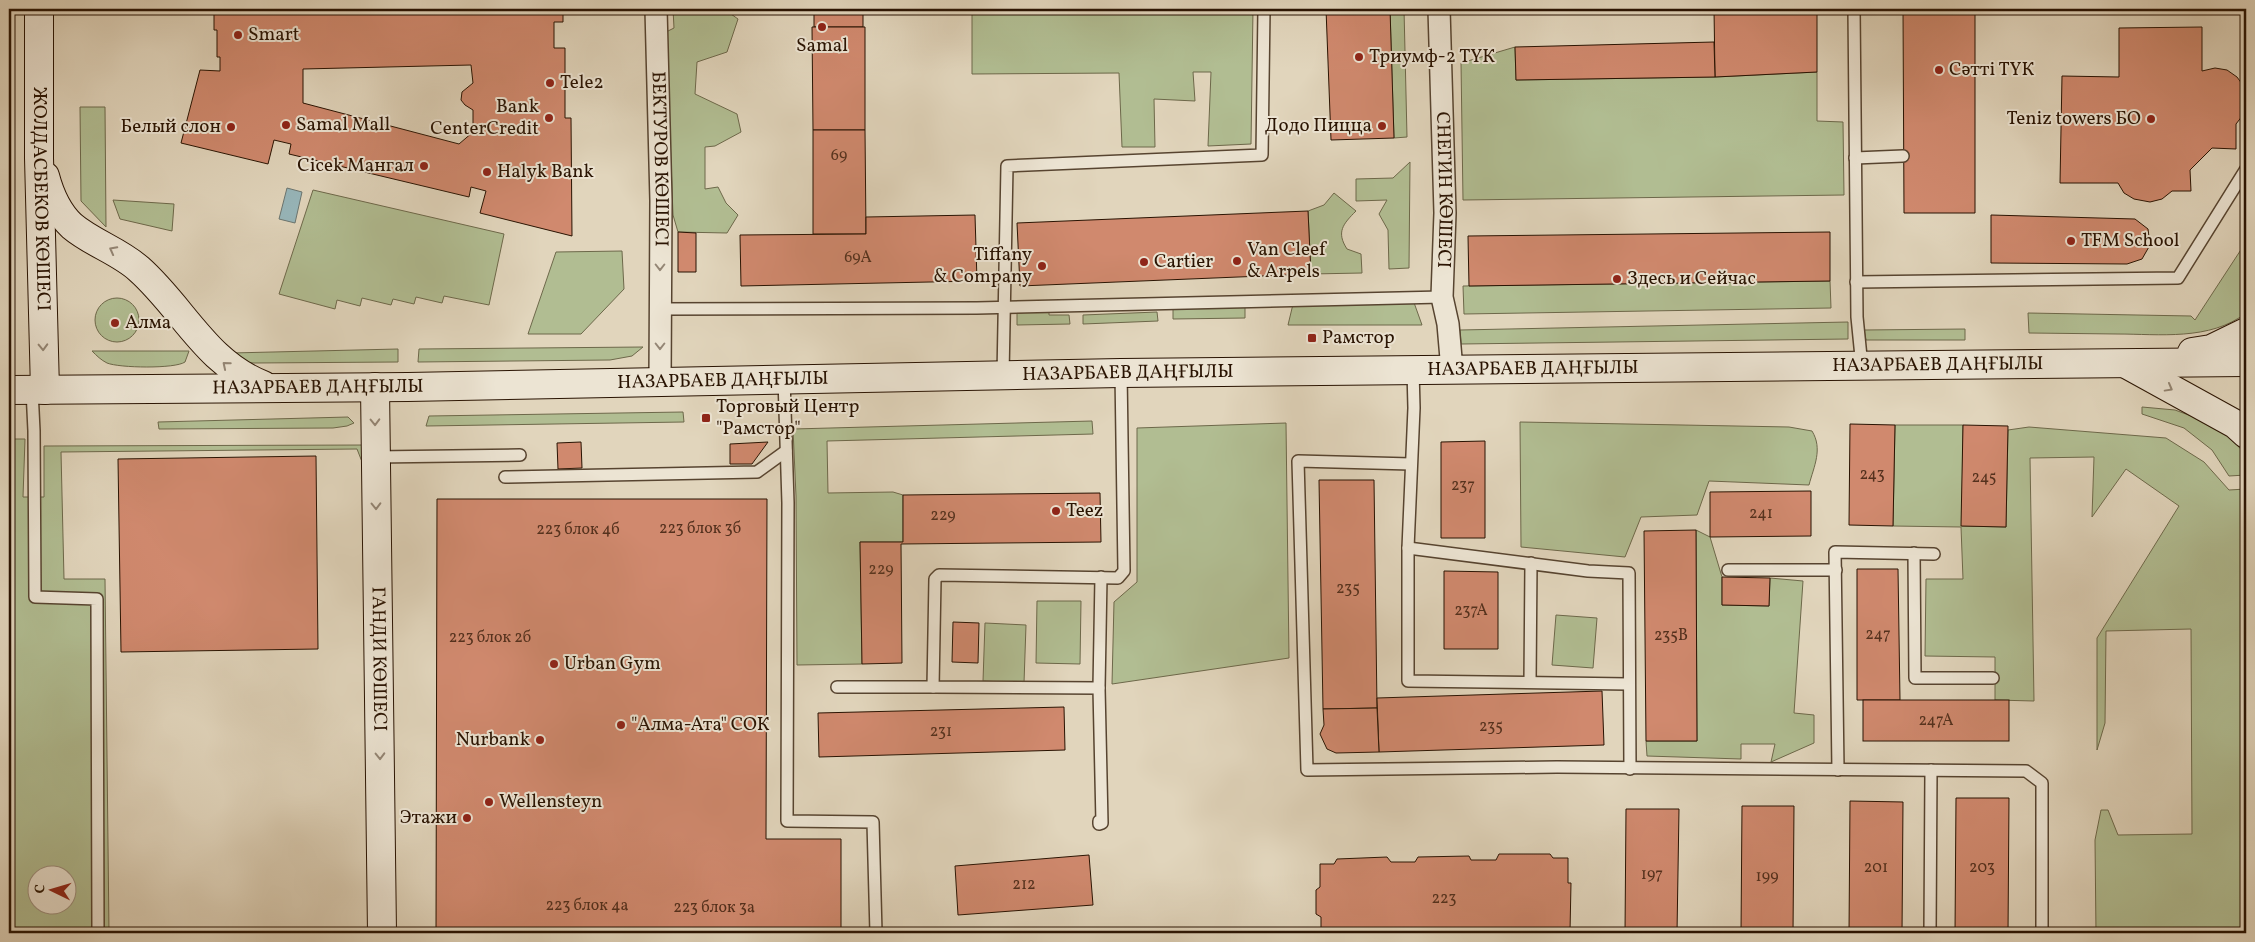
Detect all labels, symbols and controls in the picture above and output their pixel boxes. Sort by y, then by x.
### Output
marker: Samal [816,21,828,33]
place label: Smart [248,22,300,48]
marker: Smart [232,29,244,41]
place label: Samal [796,33,848,59]
place label: Триумф-2 ТҮК [1369,44,1495,70]
marker: Триумф-2 ТҮК [1353,51,1365,63]
place label: Сәтті ТҮК [1949,57,2034,83]
marker: Сәтті ТҮК [1933,64,1945,76]
place label: Tele2 [560,70,604,96]
street label: БЕКТУРОВ КӨШЕСІ [645,71,674,247]
marker: Tele2 [544,77,556,89]
street label: ЖОЛДАСБЕКОВ КӨШЕСІ [26,87,56,311]
place label: Bank CenterCredit [430,94,539,142]
place label: Teniz towers БО [2006,106,2141,132]
street label: СНЕГИН КӨШЕСІ [1429,111,1458,269]
place label: Samal Mall [296,112,391,138]
marker: Bank CenterCredit [543,112,555,124]
place label: Додо Пицца [1265,113,1372,139]
marker: Teniz towers БО [2145,113,2157,125]
place label: Белый слон [121,114,221,140]
marker: Samal Mall [280,119,292,131]
marker: Додо Пицца [1376,120,1388,132]
marker: Белый слон [225,121,237,133]
house number: 69 [831,145,847,167]
place label: Cicek Мангал [297,153,414,179]
place label: Halyk Bank [497,159,594,185]
marker: Cicek Мангал [418,160,430,172]
marker: Halyk Bank [481,166,493,178]
place label: TFM School [2081,228,2180,254]
marker: TFM School [2065,235,2077,247]
place label: Van Cleef & Arpels [1247,237,1327,285]
place label: Tiffany & Company [934,242,1032,290]
one-way arrow [109,246,118,256]
house number: 69А [844,247,872,269]
place label: Cartier [1154,249,1213,275]
marker: Van Cleef & Arpels [1231,255,1243,267]
marker: Cartier [1138,256,1150,268]
marker: Tiffany & Company [1036,260,1048,272]
one-way arrow [655,264,665,272]
place label: Здесь и Сейчас [1627,266,1756,292]
marker: Здесь и Сейчас [1611,273,1623,285]
place label: Алма [125,310,171,336]
marker: Алма [109,317,121,329]
place label: Рамстор [1322,325,1395,351]
marker: Рамстор [1306,332,1318,344]
one-way arrow [655,342,665,350]
one-way arrow [37,343,48,351]
street label: НАЗАРБАЕВ ДАҢҒЫЛЫ [1832,351,2044,379]
street label: НАЗАРБАЕВ ДАҢҒЫЛЫ [1427,355,1639,383]
street label: НАЗАРБАЕВ ДАҢҒЫЛЫ [1022,359,1234,388]
one-way arrow [223,361,232,370]
street label: НАЗАРБАЕВ ДАҢҒЫЛЫ [617,366,829,396]
street label: НАЗАРБАЕВ ДАҢҒЫЛЫ [212,374,424,401]
one-way arrow [2164,382,2173,392]
place label: Торговый Центр "Рамстор" [716,394,859,442]
marker: Торговый Центр "Рамстор" [700,412,712,424]
one-way arrow [370,418,381,426]
house number: 243 [1859,464,1885,486]
house number: 245 [1972,467,1996,489]
house number: 237 [1451,475,1475,497]
place label: Teez [1066,498,1103,524]
one-way arrow [371,502,381,510]
house number: 241 [1749,503,1773,525]
house number: 229 [930,505,956,527]
marker: Teez [1050,505,1062,517]
house number: 223 блок 3б [659,518,741,540]
house number: 223 блок 4б [536,519,620,541]
house number: 229 [868,559,894,581]
house number: 235 [1336,578,1360,600]
street label: ГАНДИ КӨШЕСІ [365,586,392,732]
house number: 237А [1454,600,1488,622]
house number: 247 [1865,624,1891,646]
house number: 235В [1654,625,1688,647]
house number: 223 блок 2б [449,627,531,649]
place label: Urban Gym [564,651,661,677]
marker: Urban Gym [548,658,560,670]
house number: 247А [1918,710,1954,732]
place label: "Алма-Ата" СОК [631,712,770,738]
house number: 235 [1479,716,1503,738]
marker: "Алма-Ата" СОК [615,719,627,731]
house number: 231 [930,721,952,743]
place label: Nurbank [456,727,530,753]
marker: Nurbank [534,734,546,746]
one-way arrow [375,752,385,760]
place label: Wellensteyn [499,789,602,815]
marker: Wellensteyn [483,796,495,808]
place label: Этажи [400,805,457,831]
marker: Этажи [461,812,473,824]
house number: 201 [1864,857,1888,879]
house number: 203 [1969,857,1995,879]
north arrow [28,864,78,914]
house number: 197 [1641,864,1663,886]
house number: 199 [1756,866,1778,888]
house number: 212 [1012,874,1036,896]
text: С [31,884,50,894]
house number: 223 [1432,888,1456,910]
house number: 223 блок 4а [545,895,629,917]
house number: 223 блок 3а [673,897,755,919]

